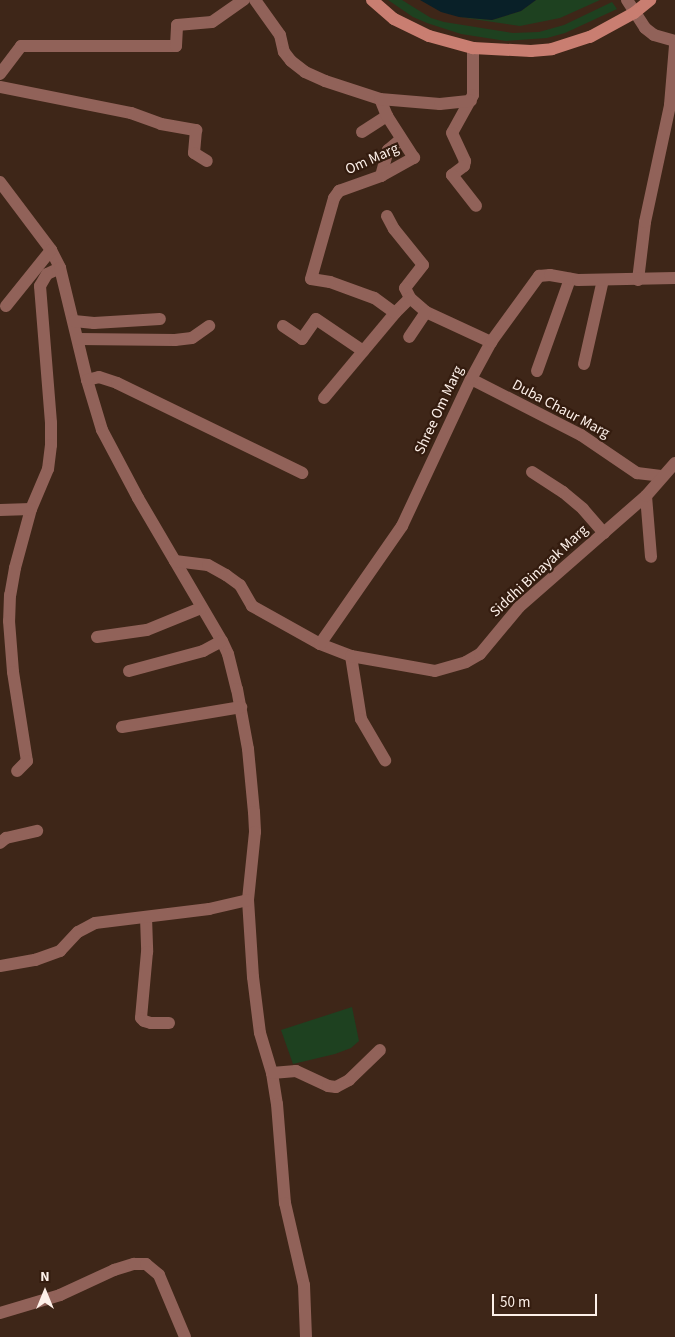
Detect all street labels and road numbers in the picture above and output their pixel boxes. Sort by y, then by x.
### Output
street label: Om Marg [343,139,401,179]
street label: Shree Om Marg [411,363,467,457]
street label: Duba Chaur Marg [509,376,613,442]
street label: Siddhi Binayak Marg [486,521,592,621]

